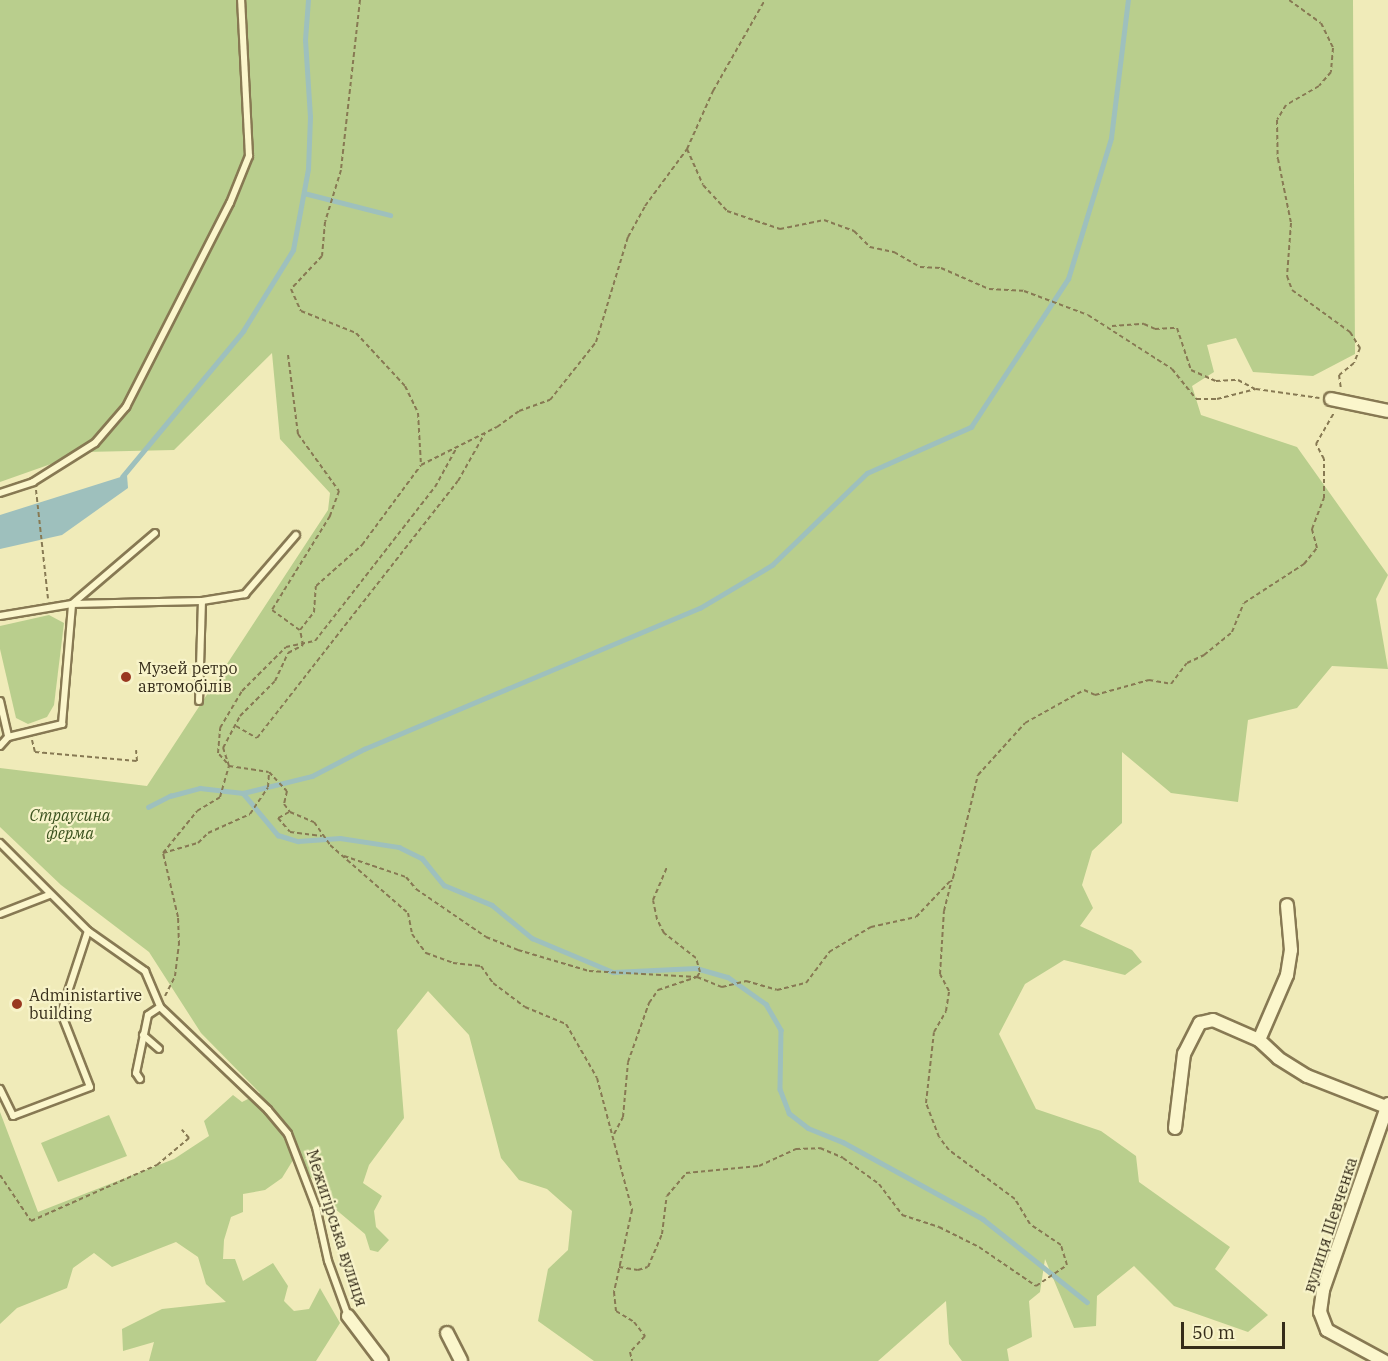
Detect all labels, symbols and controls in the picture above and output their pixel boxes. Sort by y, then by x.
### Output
place label: Музей ретро автомобілів [138,658,237,696]
marker: Музей ретро автомобілів [119,670,133,684]
park label: Страусина ферма [30,805,110,843]
place label: Administartive building [29,985,142,1023]
marker: Administartive building [10,997,24,1011]
street label: Межигірська вулиця [303,1147,371,1309]
street label: вулиця Шевченка [1299,1155,1361,1295]
scale bar [1184,1310,1288,1348]
text: 50 m [1192,1321,1235,1344]

